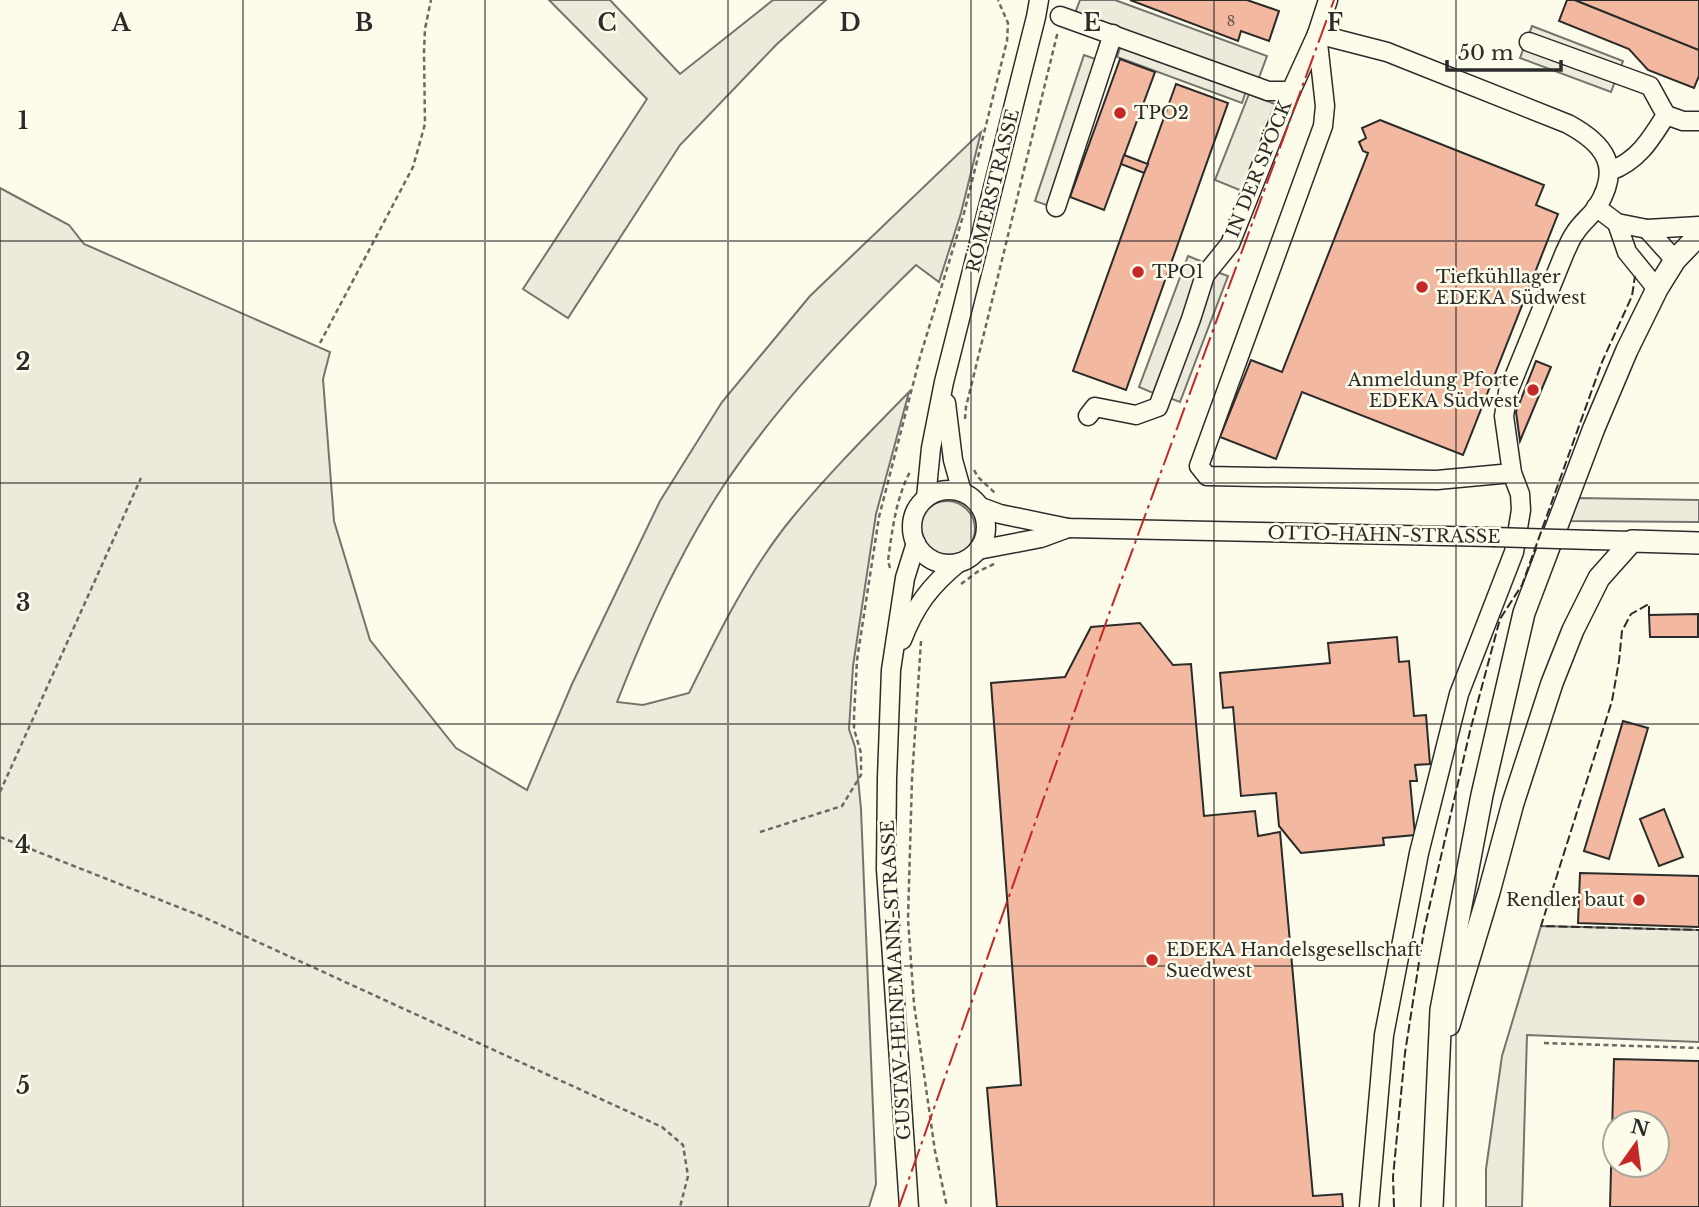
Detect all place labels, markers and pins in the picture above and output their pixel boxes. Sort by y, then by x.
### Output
place label: TPO2 [1134,102,1189,124]
marker: TPO2 [1112,105,1128,121]
place label: TPO1 [1152,261,1204,283]
marker: TPO1 [1130,264,1146,280]
place label: Tiefkühllager EDEKA Südwest [1436,266,1586,309]
marker: Tiefkühllager EDEKA Südwest [1414,279,1430,295]
place label: Anmeldung Pforte EDEKA Südwest [1347,369,1519,412]
marker: Anmeldung Pforte EDEKA Südwest [1525,382,1541,398]
place label: Rendler baut [1506,889,1625,911]
marker: Rendler baut [1631,892,1647,908]
place label: EDEKA Handelsgesellschaft Suedwest [1166,939,1421,982]
marker: EDEKA Handelsgesellschaft Suedwest [1144,952,1160,968]

